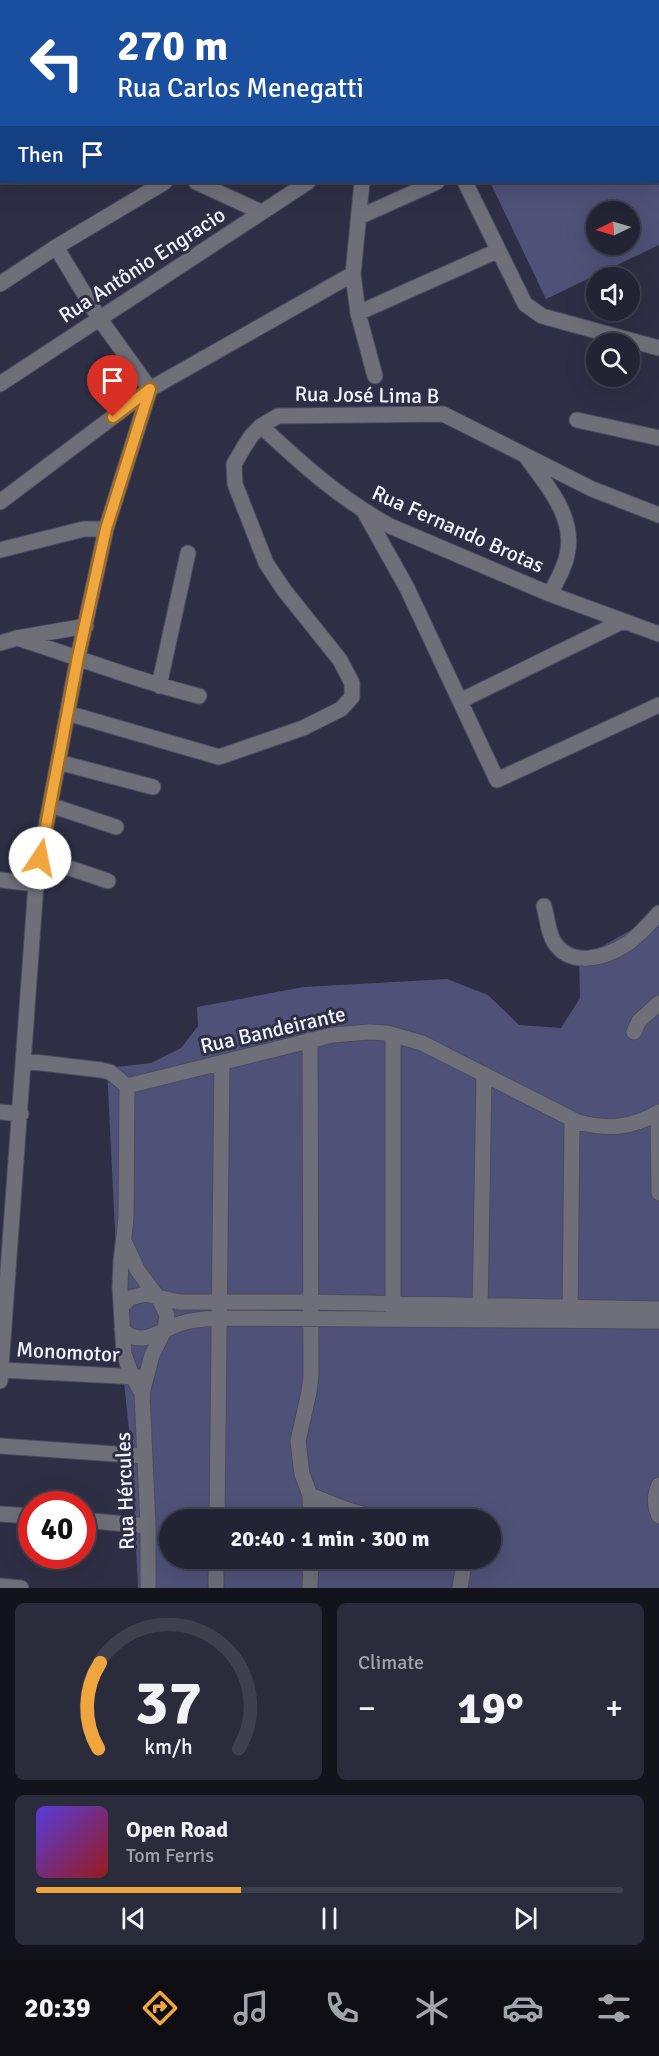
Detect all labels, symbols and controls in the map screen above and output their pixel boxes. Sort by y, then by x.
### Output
text: 270 m [117,21,228,72]
icon: left [18,24,96,102]
text: Rua Carlos Menegatti [117,72,364,105]
icon: arrive [76,138,109,171]
text: Then [18,141,64,168]
street label: Rua Antônio Engracio [54,201,230,329]
north arrow [586,201,640,255]
map controls [586,201,640,387]
button: sound [586,267,640,321]
button: search [586,333,640,387]
pin [87,355,138,417]
icon: arrive [96,364,129,397]
street label: Rua José Lima B [295,381,439,409]
street label: Rua Fernando Brotas [368,479,548,579]
position arrow [8,826,72,890]
street label: Rua Bandeirante [198,1001,348,1059]
street label: Monomotor [16,1336,121,1368]
street label: Rua Hércules [110,1432,140,1550]
speed limit sign: 40 [18,1491,96,1569]
text: 20:40 · 1 min · 300 m [230,1525,430,1552]
text: Climate [358,1650,424,1675]
text: 37 [135,1664,202,1741]
text: 19° [457,1681,524,1736]
text: − [358,1688,376,1729]
text: + [605,1688,623,1729]
text: km/h [144,1734,193,1760]
text: Open Road [126,1816,228,1843]
text: Tom Ferris [126,1843,214,1868]
icon: previous [117,1902,150,1935]
icon: pause [313,1902,346,1935]
icon: next [509,1902,542,1935]
icon: directions [139,1987,181,2029]
icon: music [230,1987,272,2029]
icon: phone [321,1987,363,2029]
icon: climate [411,1987,453,2029]
icon: car [502,1987,544,2029]
icon: filters [593,1987,635,2029]
text: 20:39 [24,1992,91,2025]

